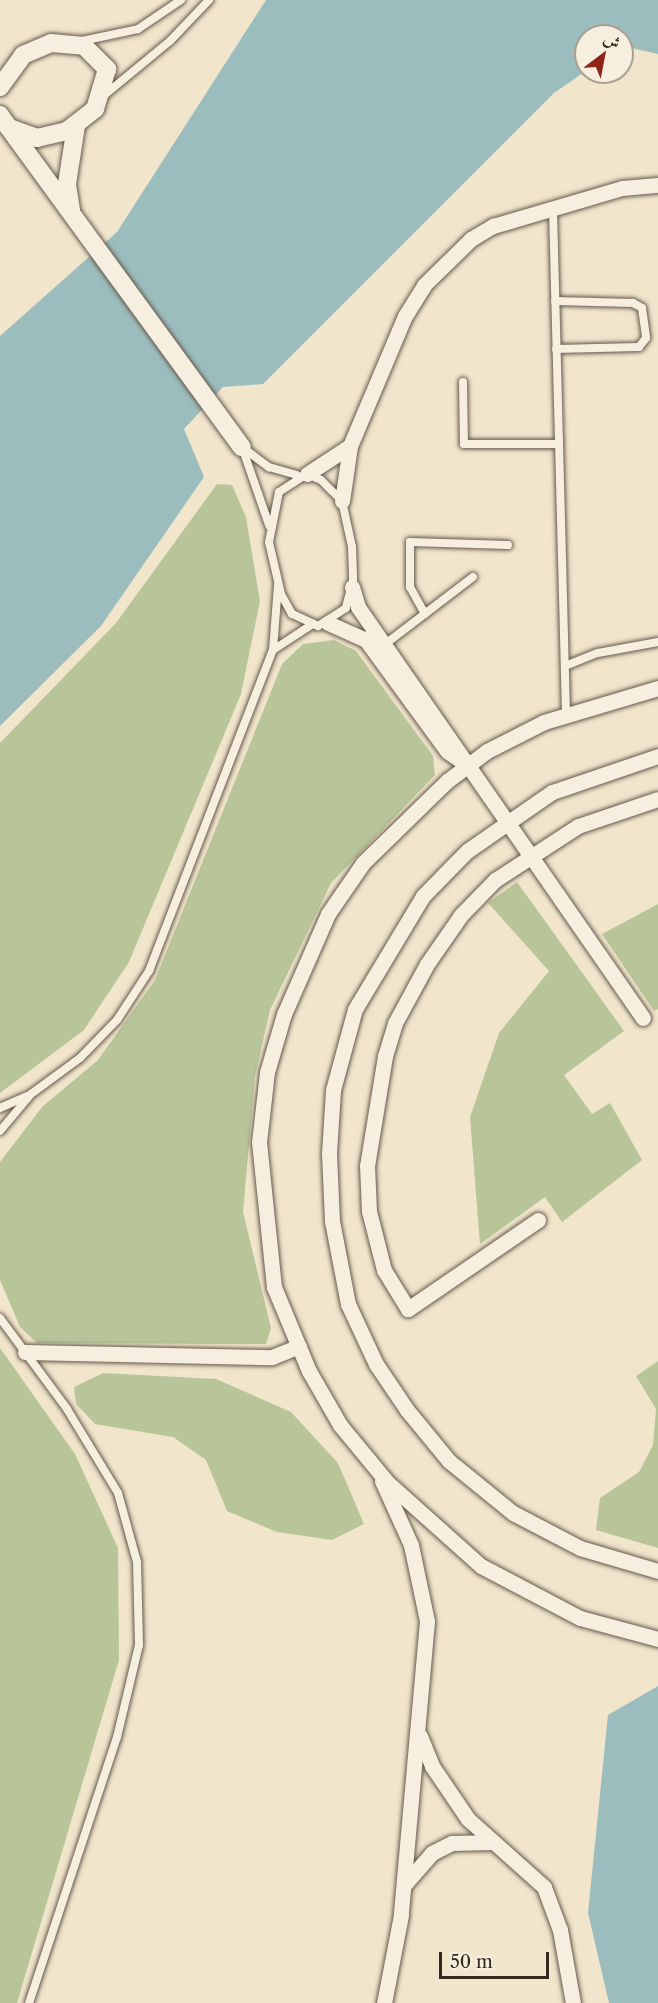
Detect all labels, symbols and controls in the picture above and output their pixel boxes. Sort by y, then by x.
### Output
north arrow [574,24,634,84]
text: ش [600,28,625,53]
scale bar [442,1940,552,1978]
text: 50 m [450,1951,493,1973]

